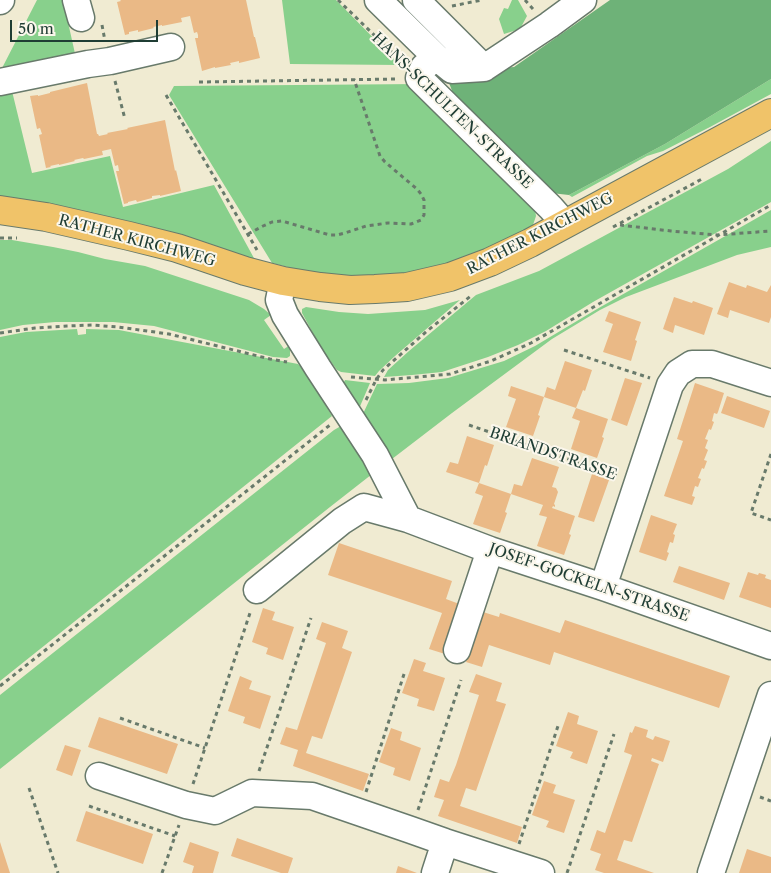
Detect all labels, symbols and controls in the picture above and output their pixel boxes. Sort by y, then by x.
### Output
scale bar [12,10,160,42]
text: 50 m [18,19,54,38]
street label: HANS-SCHULTEN-STRASSE [368,29,536,193]
street label: RATHER KIRCHWEG [464,189,616,279]
street label: RATHER KIRCHWEG [57,211,217,271]
street label: BRIANDSTRASSE [487,424,619,484]
street label: JOSEF-GOCKELN-STRASSE [486,540,692,626]

